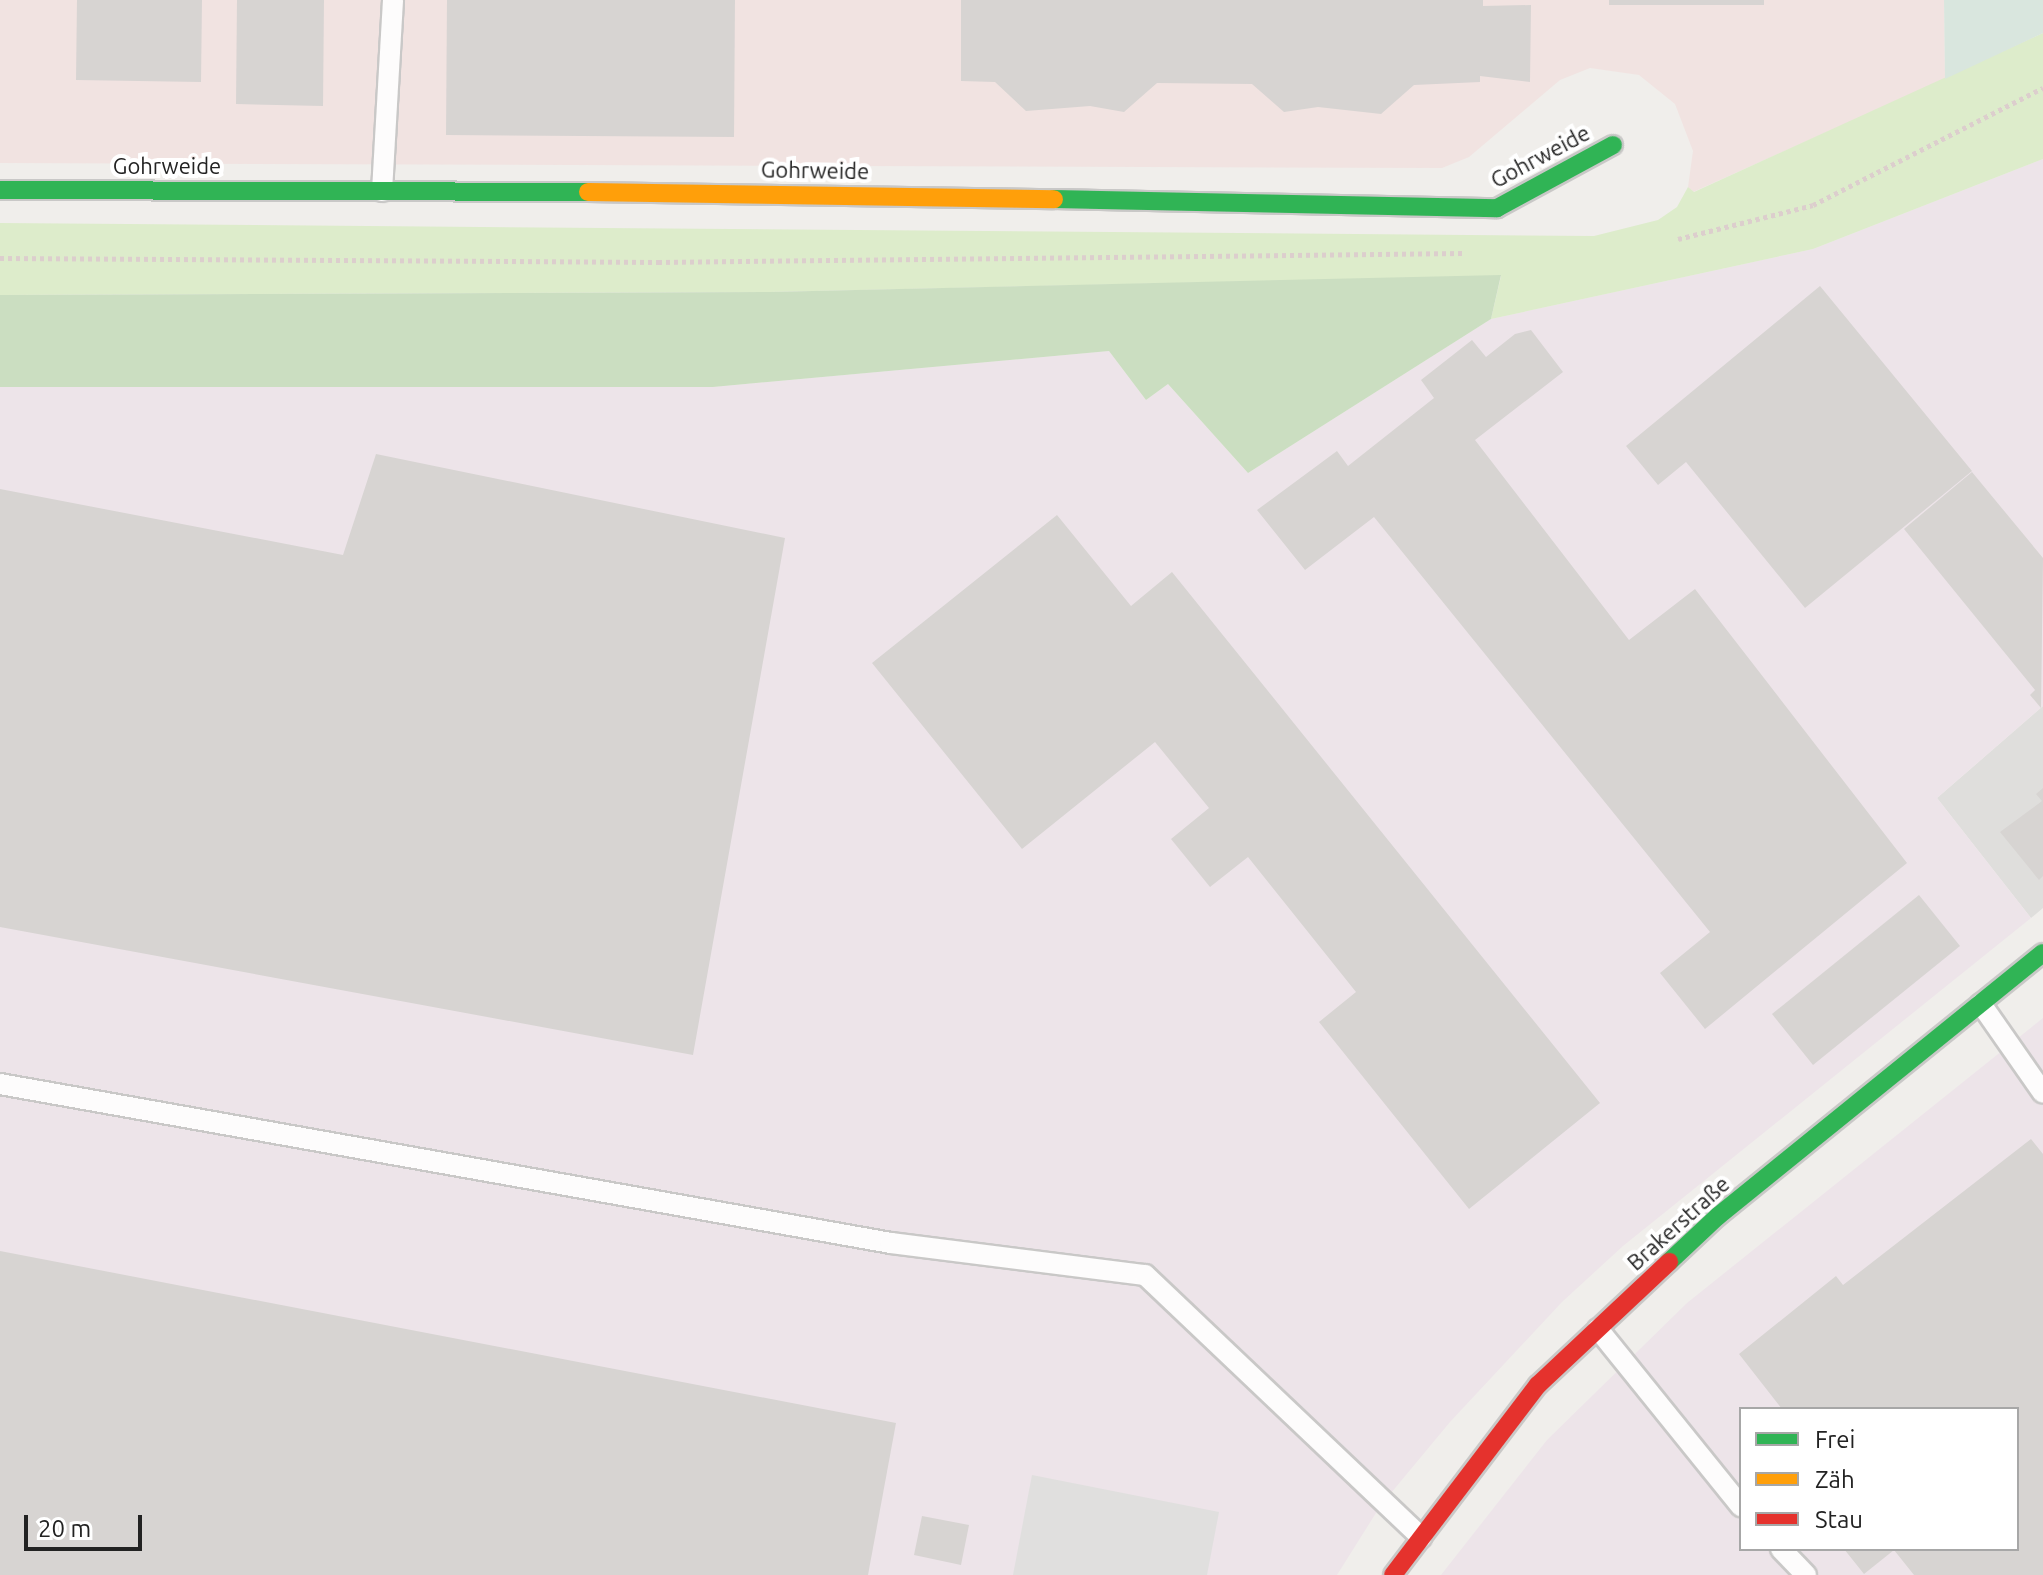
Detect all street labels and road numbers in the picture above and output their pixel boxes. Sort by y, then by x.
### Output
street label: Gohrweide [1486,119,1594,193]
street label: Gohrweide [113,153,221,179]
street label: Gohrweide [761,156,869,184]
street label: Brakerstraße [1622,1170,1734,1276]

